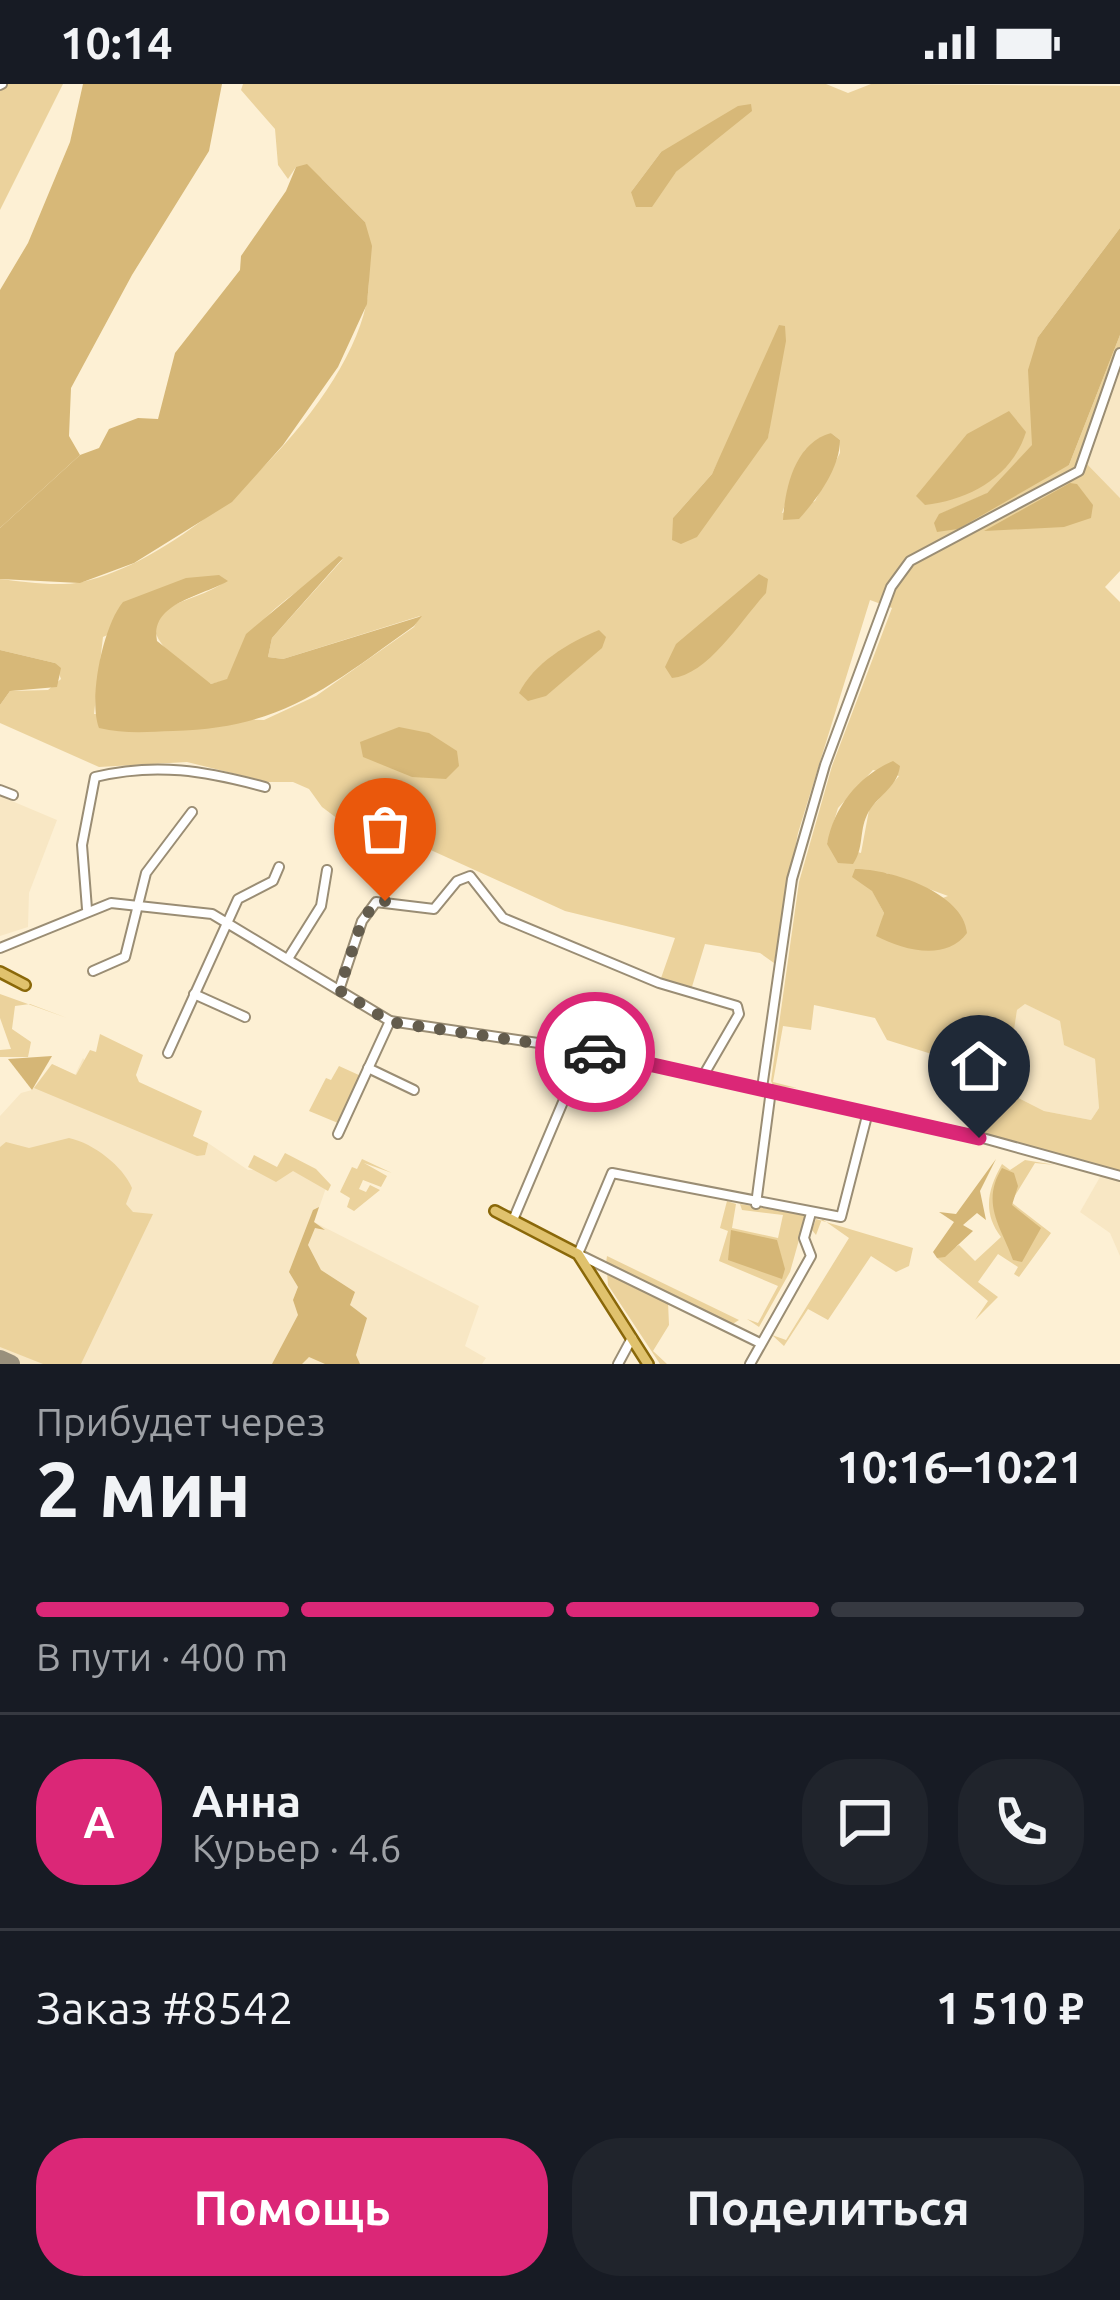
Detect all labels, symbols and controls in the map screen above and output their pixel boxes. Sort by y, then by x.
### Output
text: 10:14 [60,17,173,68]
pin [334,778,436,901]
icon: bag [352,796,418,862]
courier [535,992,655,1112]
pin [928,1015,1030,1138]
icon: car [562,1019,628,1085]
icon: home [946,1033,1012,1099]
text: Прибудет через [36,1400,325,1443]
text: 10:16–10:21 [836,1441,1084,1492]
text: 2 мин [36,1444,251,1532]
text: В пути · 400 m [36,1635,288,1678]
button: chat [802,1759,928,1885]
button: phone [958,1759,1084,1885]
text: Анна [192,1775,301,1826]
text: А [83,1796,115,1847]
text: Курьер · 4.6 [192,1826,402,1869]
text: Заказ #8542 [36,1982,294,2033]
text: 1 510 ₽ [936,1982,1084,2033]
button: Помощь [36,2138,548,2276]
button: Поделиться [572,2138,1084,2276]

